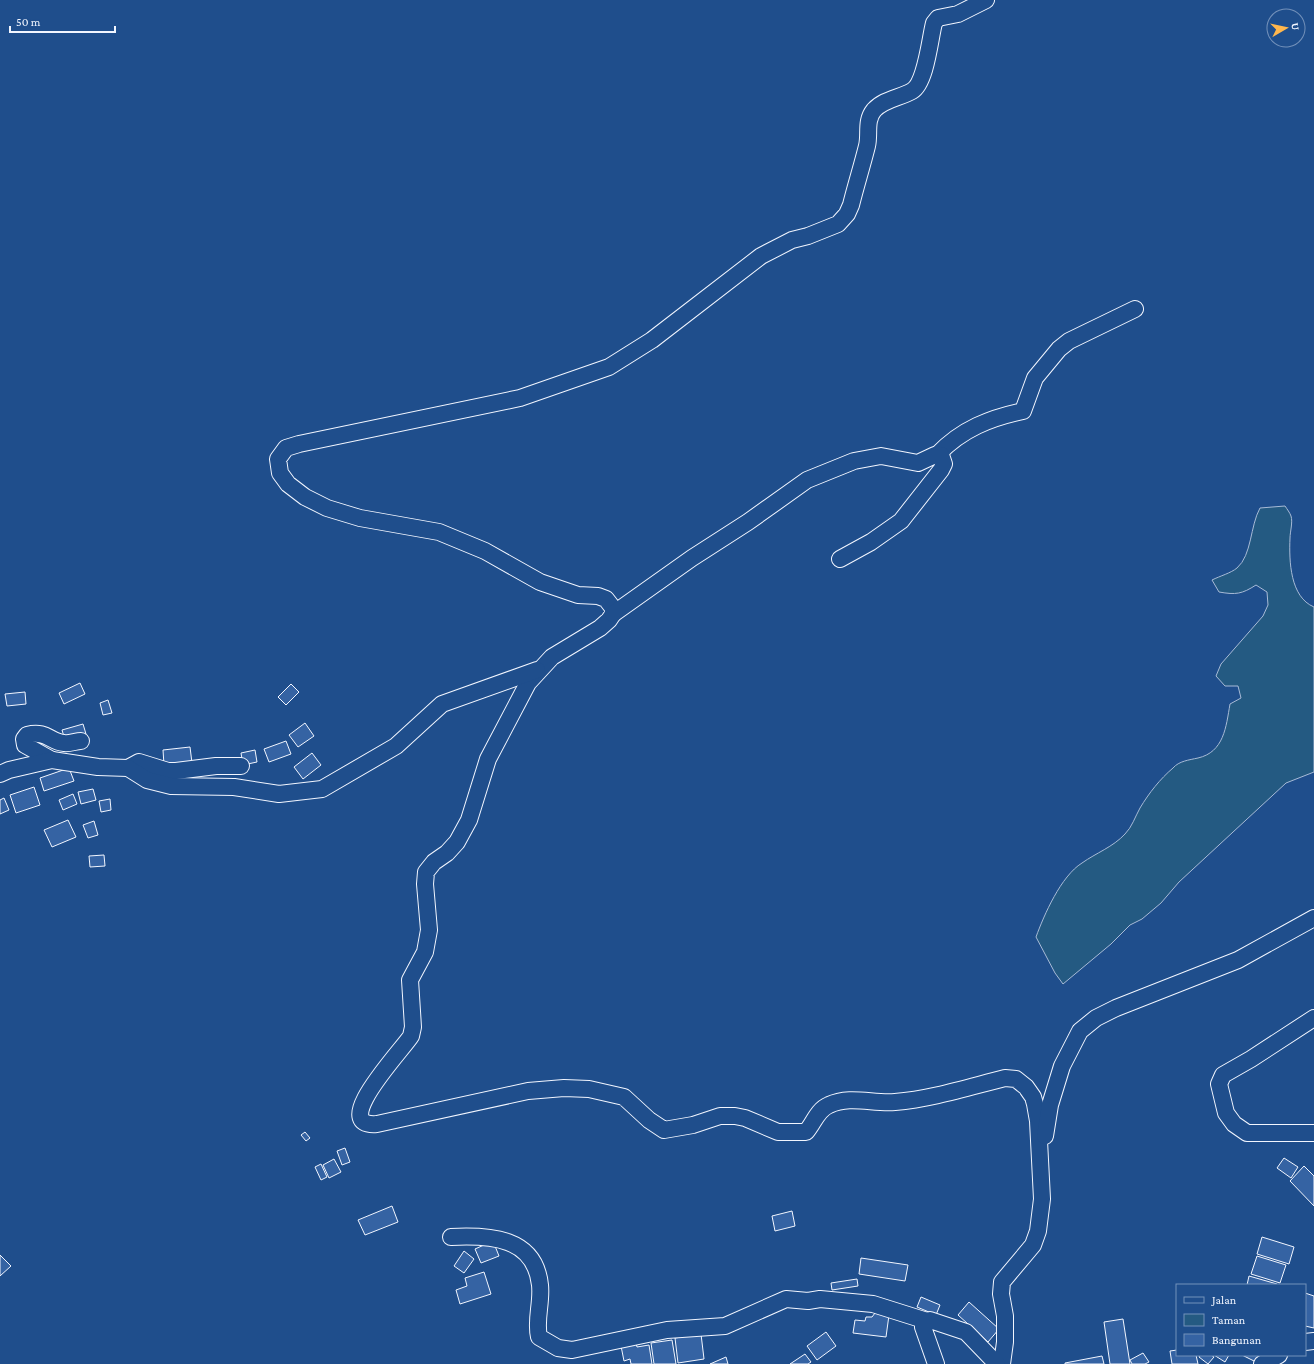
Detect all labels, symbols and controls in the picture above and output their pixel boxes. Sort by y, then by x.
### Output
scale bar [10,8,115,34]
north arrow [1266,8,1306,48]
text: 50 m [16,15,41,29]
text: U [1289,22,1302,32]
legend [1176,1284,1306,1356]
text: Jalan [1211,1293,1237,1307]
text: Taman [1212,1313,1246,1327]
text: Bangunan [1212,1333,1262,1347]

